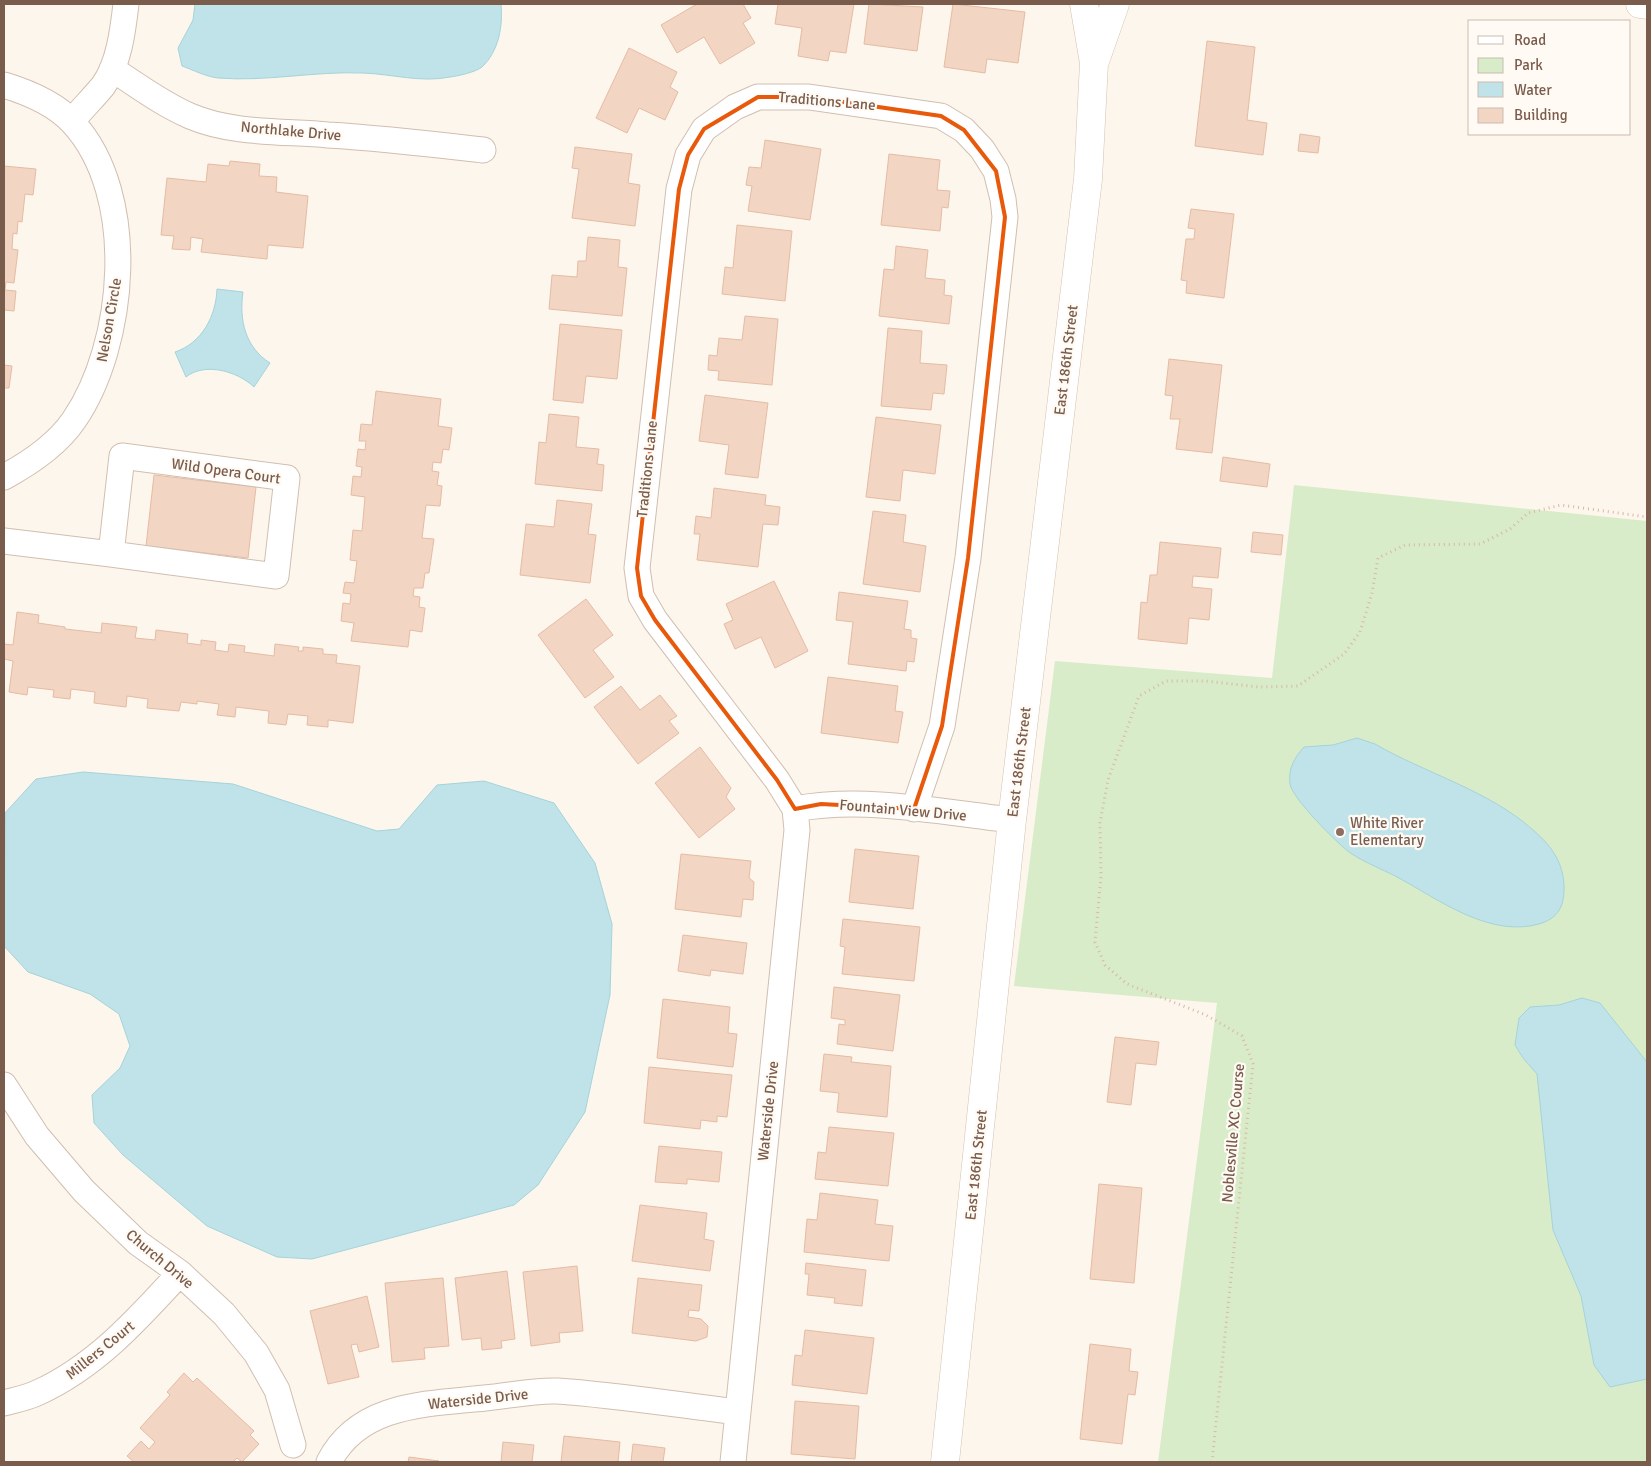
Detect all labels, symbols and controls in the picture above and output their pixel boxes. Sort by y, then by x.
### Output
legend [1468,20,1631,135]
text: Road [1514,31,1546,49]
text: Park [1514,56,1543,74]
text: Water [1514,81,1552,99]
street label: Traditions Lane [778,88,876,114]
text: Building [1514,106,1568,124]
street label: Northlake Drive [240,118,342,144]
street label: Nelson Circle [93,277,125,363]
street label: East 186th Street [1050,304,1082,416]
street label: Traditions Lane [633,419,661,519]
street label: Wild Opera Court [170,454,282,488]
street label: East 186th Street [1003,706,1035,818]
street label: Fountain View Drive [839,795,967,825]
place label: White River Elementary [1350,814,1424,849]
marker: White River Elementary [1334,826,1346,838]
street label: Waterside Drive [754,1060,782,1162]
street label: Noblesville XC Course [1218,1063,1248,1203]
street label: East 186th Street [961,1109,991,1221]
street label: Church Drive [123,1226,197,1292]
street label: Millers Court [62,1317,138,1383]
street label: Waterside Drive [427,1385,529,1413]

